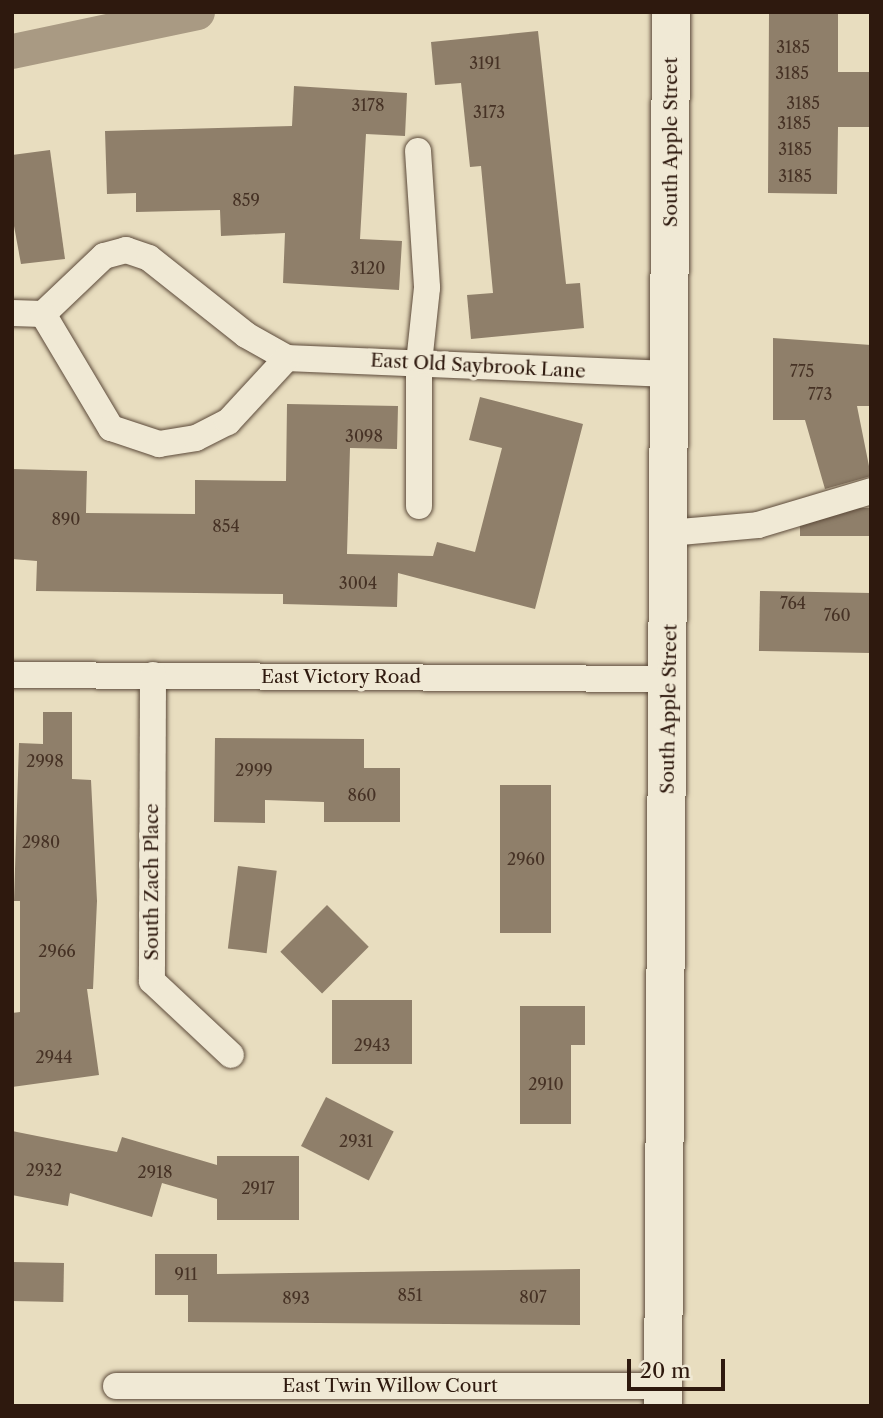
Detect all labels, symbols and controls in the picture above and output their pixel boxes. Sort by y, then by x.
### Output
house number: 3185 [776,37,810,57]
house number: 3191 [469,53,501,73]
street label: South Apple Street [660,56,682,228]
house number: 3185 [775,63,809,83]
house number: 3185 [786,93,820,113]
house number: 3178 [352,95,384,115]
house number: 3173 [473,102,505,122]
house number: 3185 [777,113,811,133]
house number: 3185 [778,139,812,159]
house number: 3185 [778,166,812,186]
house number: 859 [232,190,260,210]
house number: 3120 [351,258,385,278]
street label: East Old Saybrook Lane [370,349,586,383]
house number: 775 [790,361,814,381]
house number: 773 [808,384,832,404]
house number: 3098 [345,426,383,446]
house number: 890 [52,509,80,529]
house number: 854 [212,516,240,536]
house number: 3004 [339,573,377,593]
house number: 764 [780,593,806,613]
house number: 760 [823,605,851,625]
street label: South Apple Street [656,623,682,795]
street label: East Victory Road [260,666,422,688]
house number: 2998 [26,751,64,771]
house number: 2999 [235,760,273,780]
house number: 860 [348,785,376,805]
street label: South Zach Place [141,803,163,961]
house number: 2980 [22,832,60,852]
house number: 2960 [507,849,545,869]
house number: 2966 [38,941,76,961]
house number: 2943 [354,1035,390,1055]
house number: 2944 [35,1047,73,1067]
house number: 2910 [528,1074,564,1094]
house number: 2931 [339,1131,373,1151]
house number: 2932 [26,1160,62,1180]
house number: 2918 [138,1162,172,1182]
house number: 2917 [241,1178,275,1198]
house number: 911 [175,1264,197,1284]
house number: 851 [398,1285,422,1305]
house number: 807 [519,1287,547,1307]
house number: 893 [282,1288,310,1308]
scale bar [631,1344,729,1388]
text: 20 m [640,1358,691,1383]
street label: East Twin Willow Court [281,1375,499,1397]

